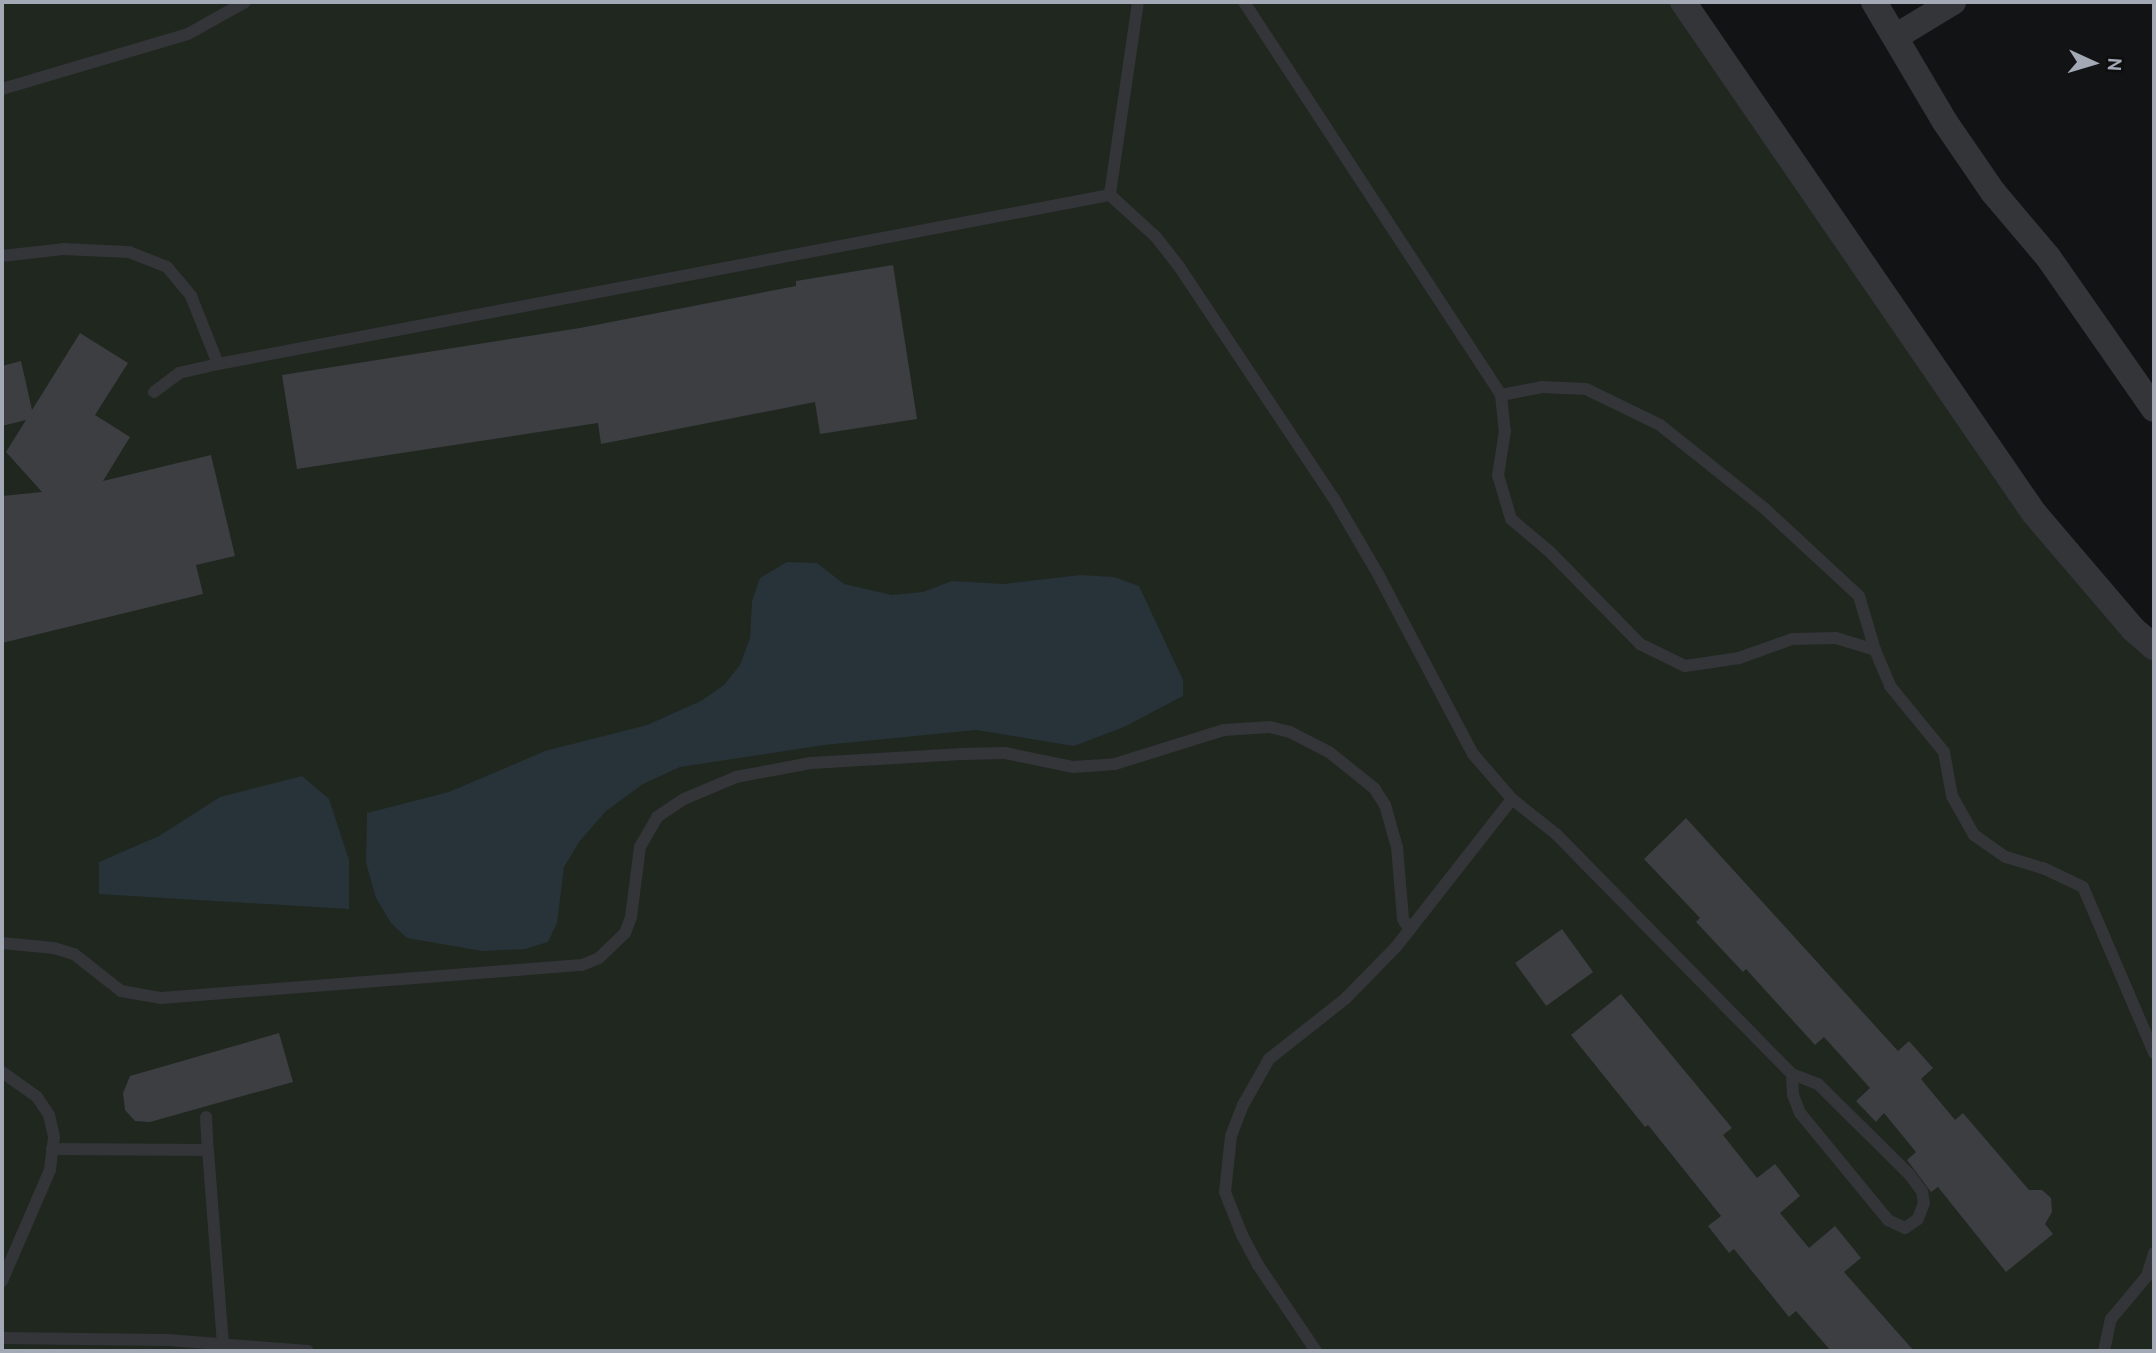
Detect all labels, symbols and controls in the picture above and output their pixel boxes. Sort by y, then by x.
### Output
north arrow [2058,28,2128,98]
text: N [2103,57,2126,72]

